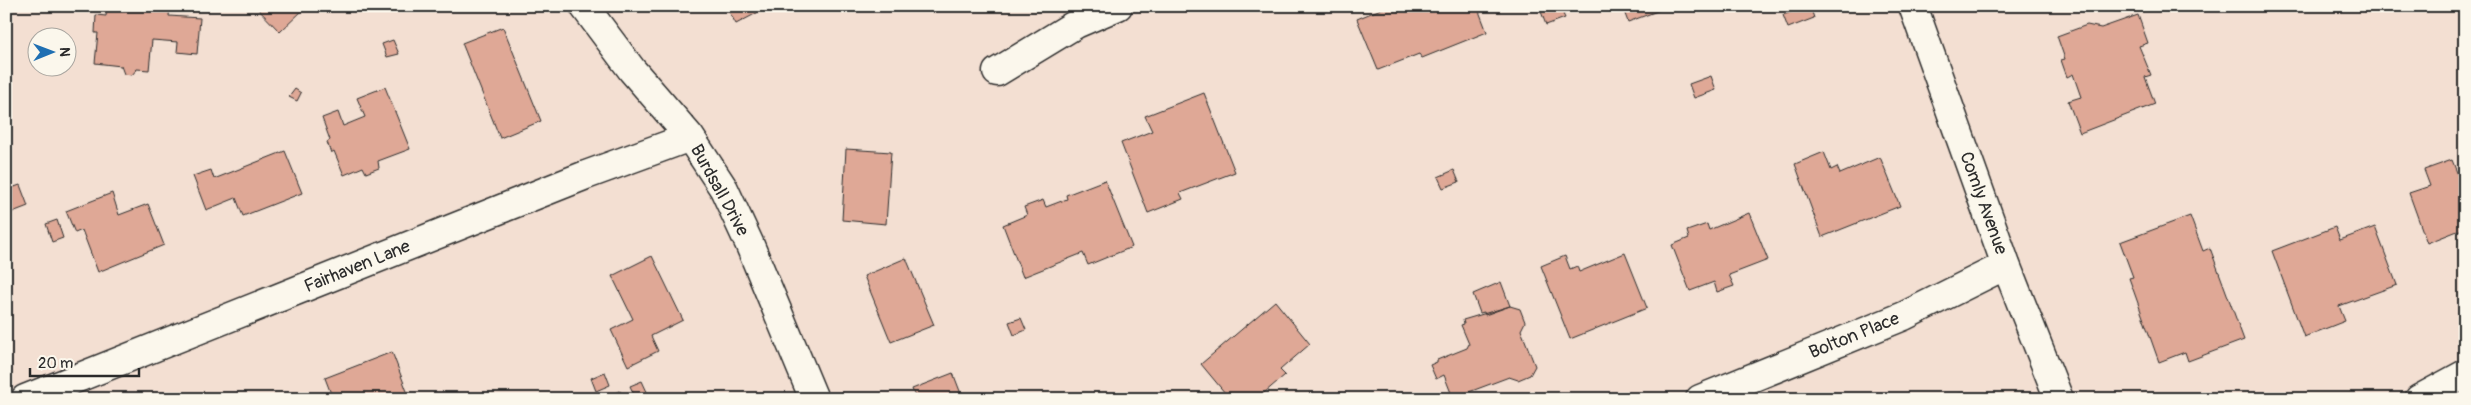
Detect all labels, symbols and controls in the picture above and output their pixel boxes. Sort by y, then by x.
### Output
north arrow [28,28,78,78]
text: N [56,47,73,57]
street label: Burdsall Drive [685,140,754,240]
street label: Comly Avenue [1954,149,2013,258]
street label: Fairhaven Lane [301,235,414,298]
street label: Bolton Place [1806,307,1903,364]
scale bar [30,345,139,377]
text: 20 m [38,354,73,373]

